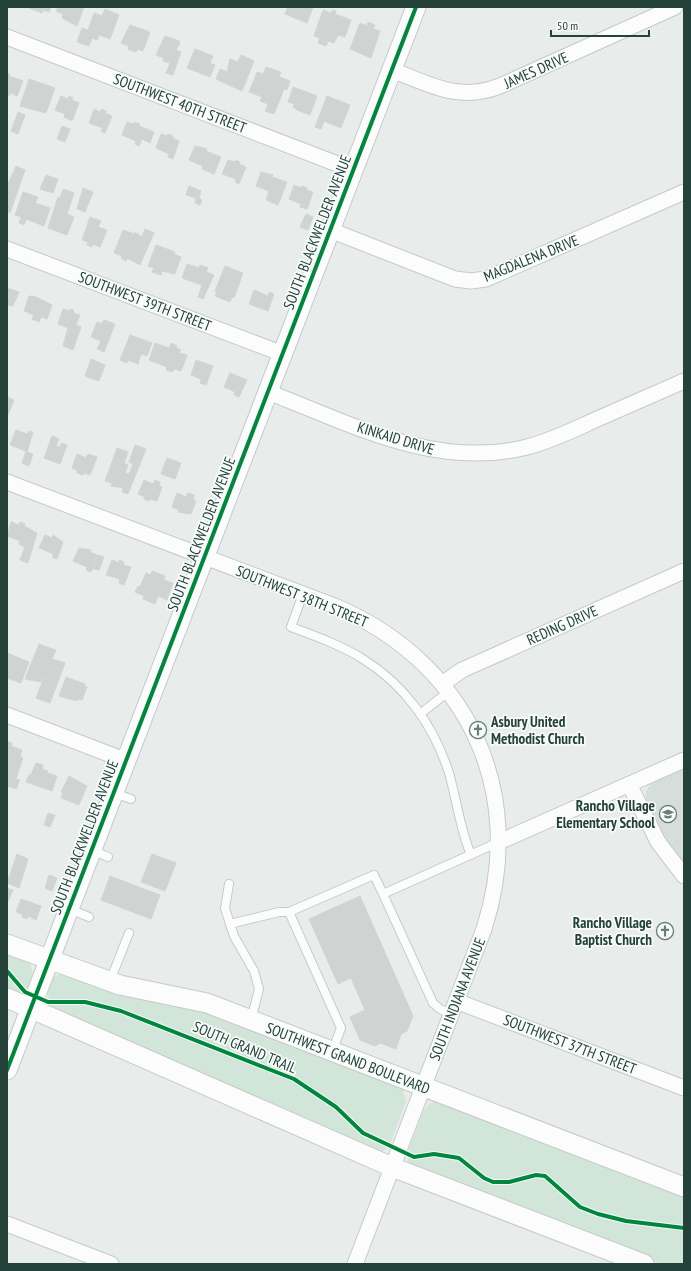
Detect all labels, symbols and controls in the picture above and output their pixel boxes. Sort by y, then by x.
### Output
scale bar [551,12,649,38]
text: 50 m [557,18,578,33]
street label: JAMES DRIVE [500,47,571,93]
street label: SOUTHWEST 40TH STREET [111,69,249,137]
street label: SOUTH BLACKWELDER AVENUE [279,152,355,312]
street label: MAGDALENA DRIVE [481,230,581,286]
street label: SOUTHWEST 39TH STREET [76,267,214,335]
street label: KINKAID DRIVE [355,417,437,459]
street label: SOUTH BLACKWELDER AVENUE [163,454,239,614]
street label: SOUTHWEST 38TH STREET [233,561,371,631]
street label: REDING DRIVE [524,601,600,649]
place label: Asbury United Methodist Church [490,712,585,748]
church icon: Asbury United Methodist Church [468,720,488,740]
street label: SOUTH BLACKWELDER AVENUE [46,757,122,917]
place label: Rancho Village Elementary School [556,796,655,832]
school or university icon: Rancho Village Elementary School [658,804,678,824]
place label: Rancho Village Baptist Church [573,913,652,949]
church icon: Rancho Village Baptist Church [655,921,675,941]
street label: SOUTH INDIANA AVENUE [425,935,489,1063]
street label: SOUTHWEST 37TH STREET [501,1010,639,1078]
street label: SOUTH GRAND TRAIL [190,1017,300,1078]
street label: SOUTHWEST GRAND BOULEVARD [263,1018,433,1098]

